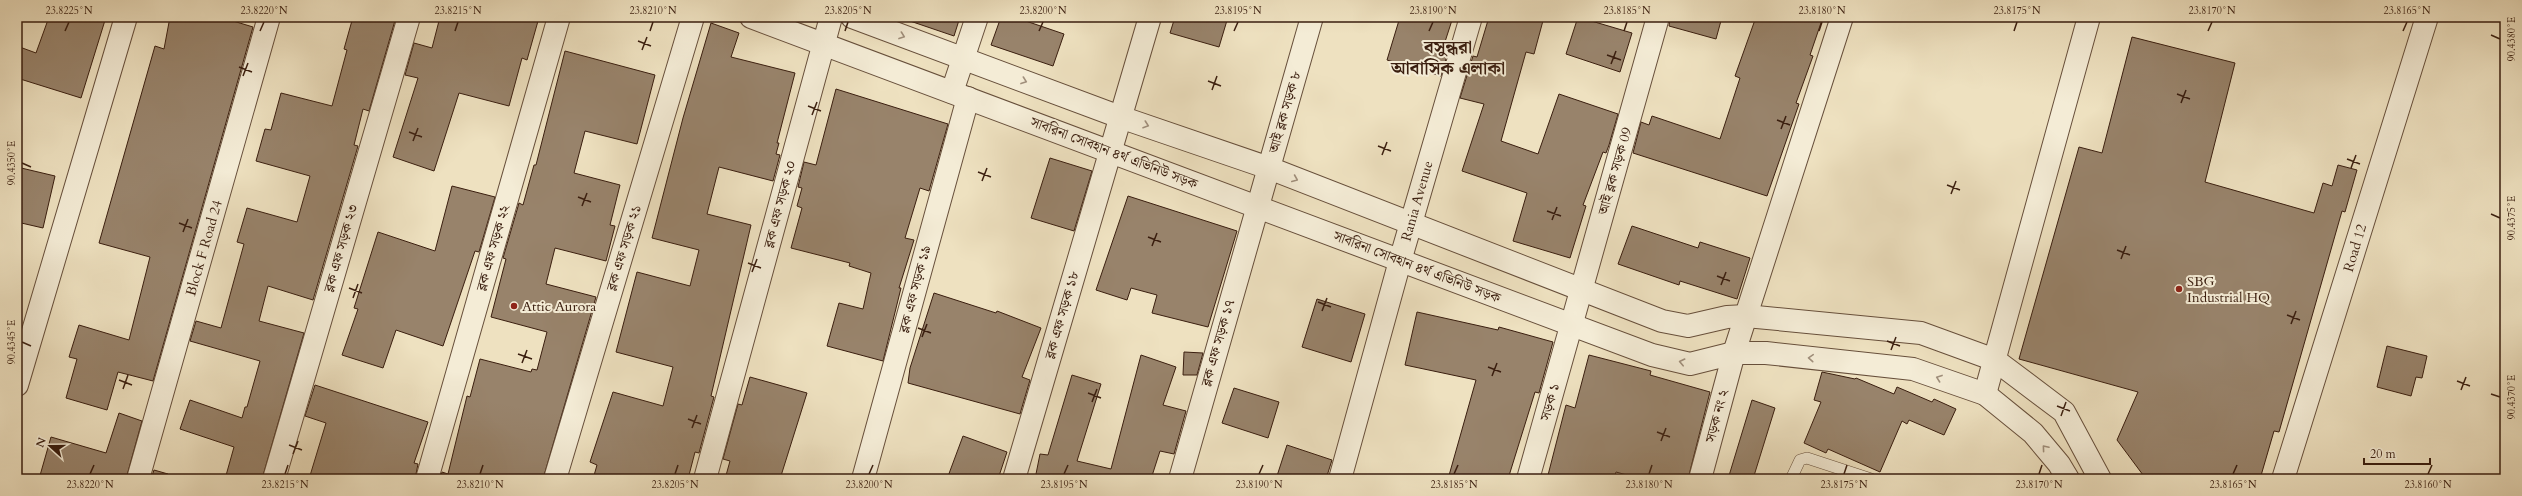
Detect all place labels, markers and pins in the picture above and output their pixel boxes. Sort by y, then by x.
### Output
place label: SBG Industrial HQ [2187,272,2270,307]
marker: SBG Industrial HQ [2174,284,2184,294]
place label: Attic Aurora [522,297,596,316]
marker: Attic Aurora [509,301,519,311]

